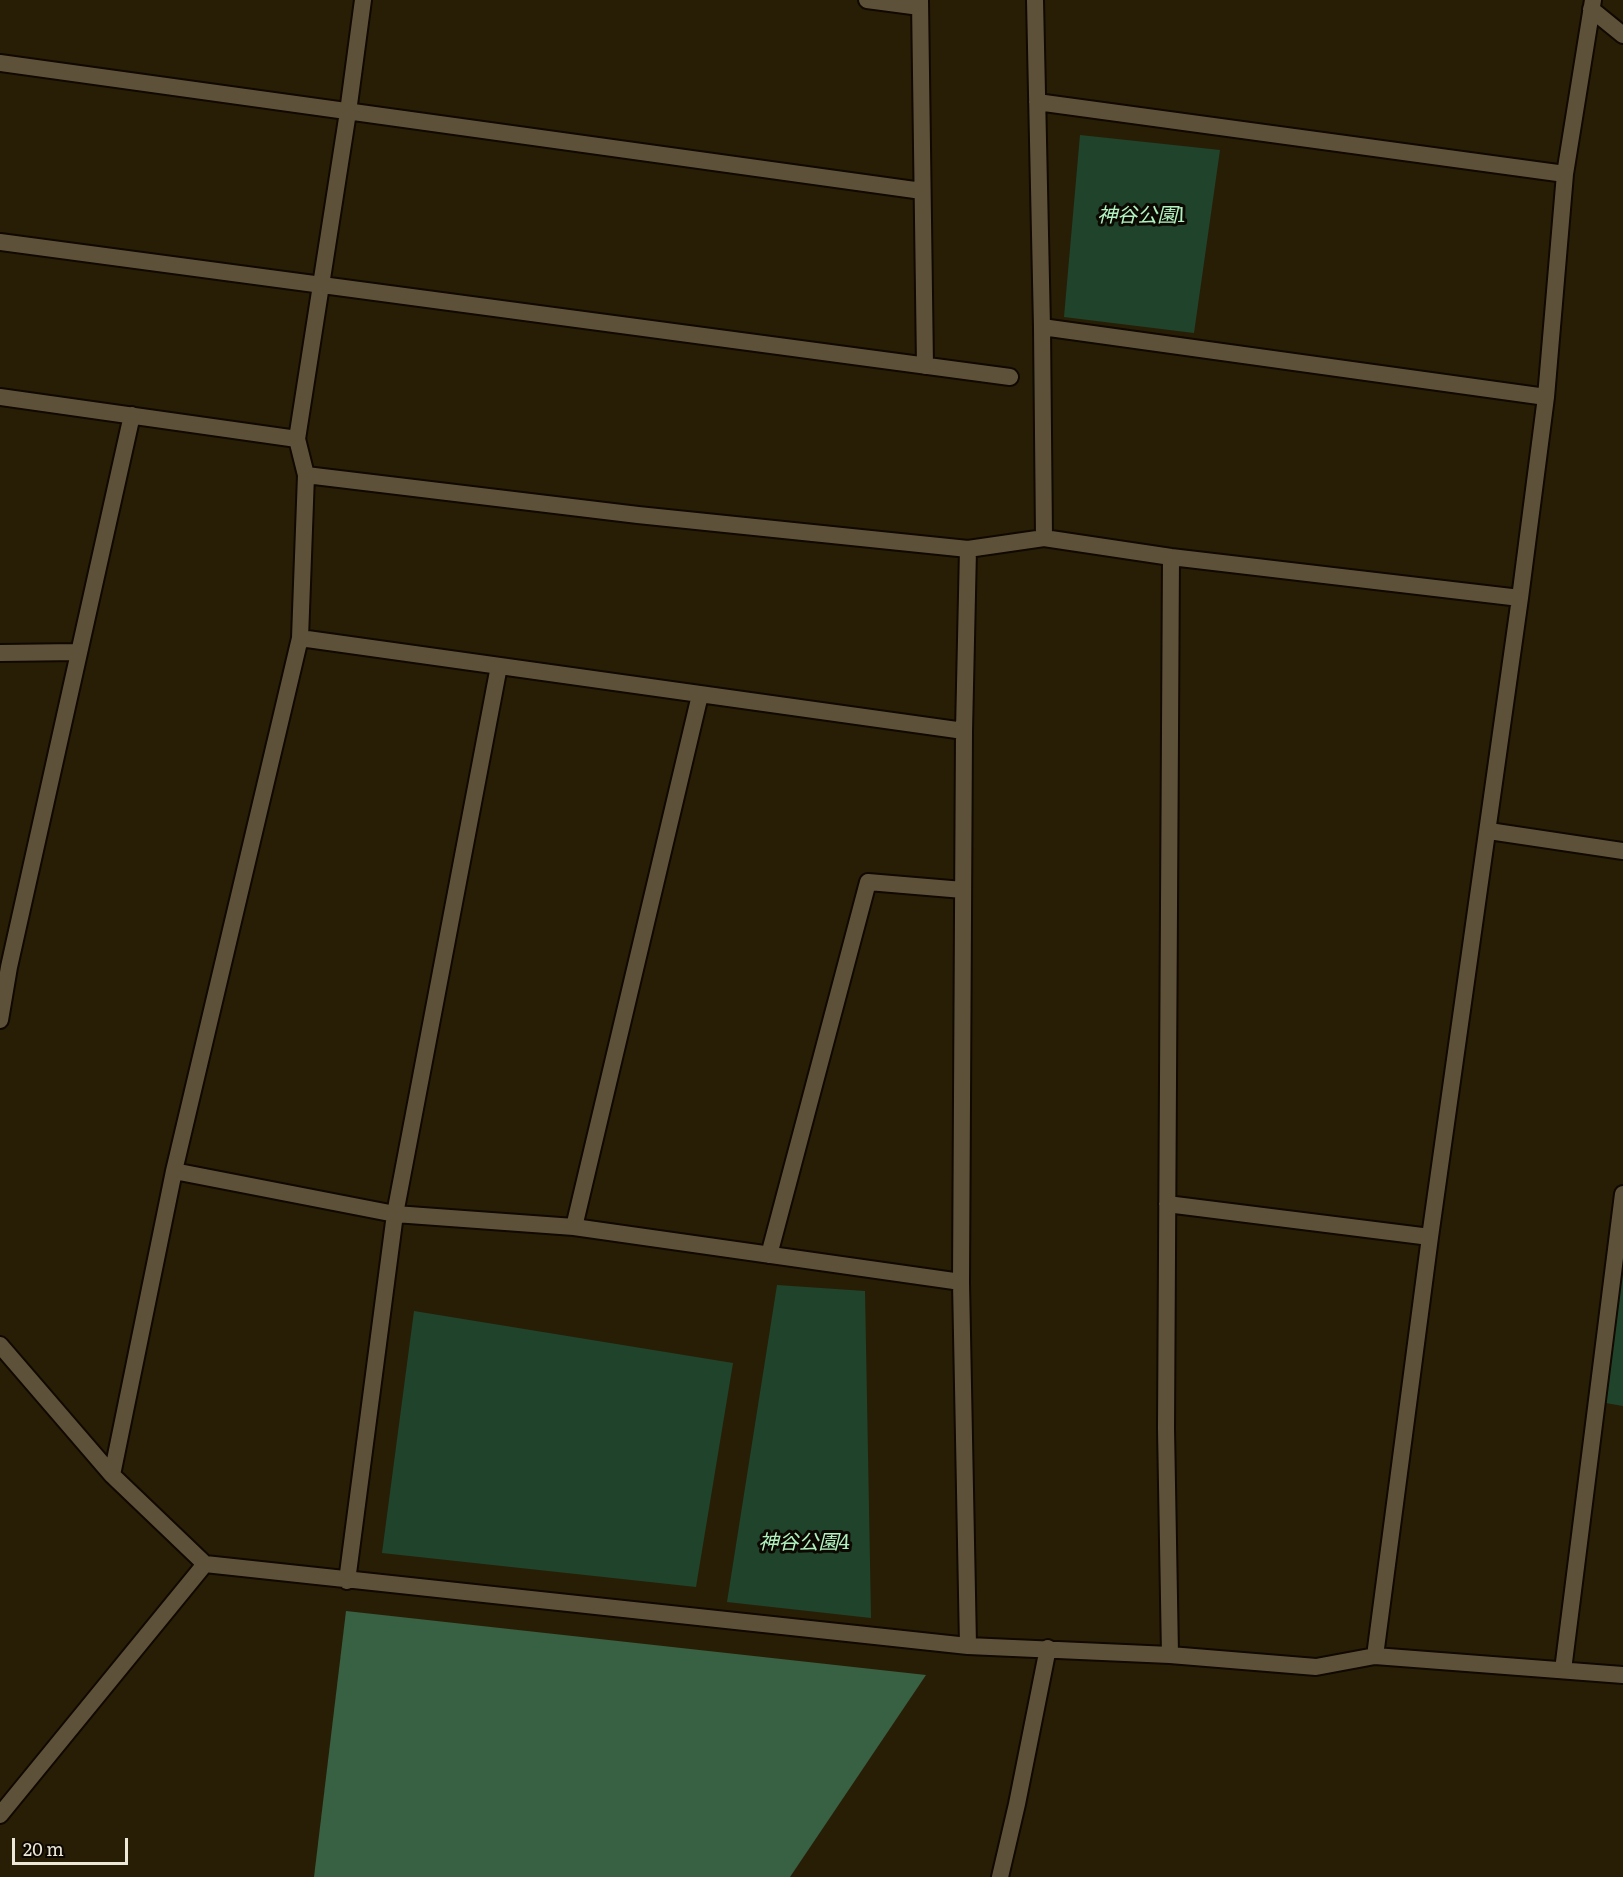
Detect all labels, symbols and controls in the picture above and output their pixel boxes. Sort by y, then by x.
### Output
park label: 神谷公園1 [1097,204,1185,228]
park label: 神谷公園4 [758,1531,850,1555]
scale bar [15,1826,130,1864]
text: 20 m [23,1835,64,1862]

